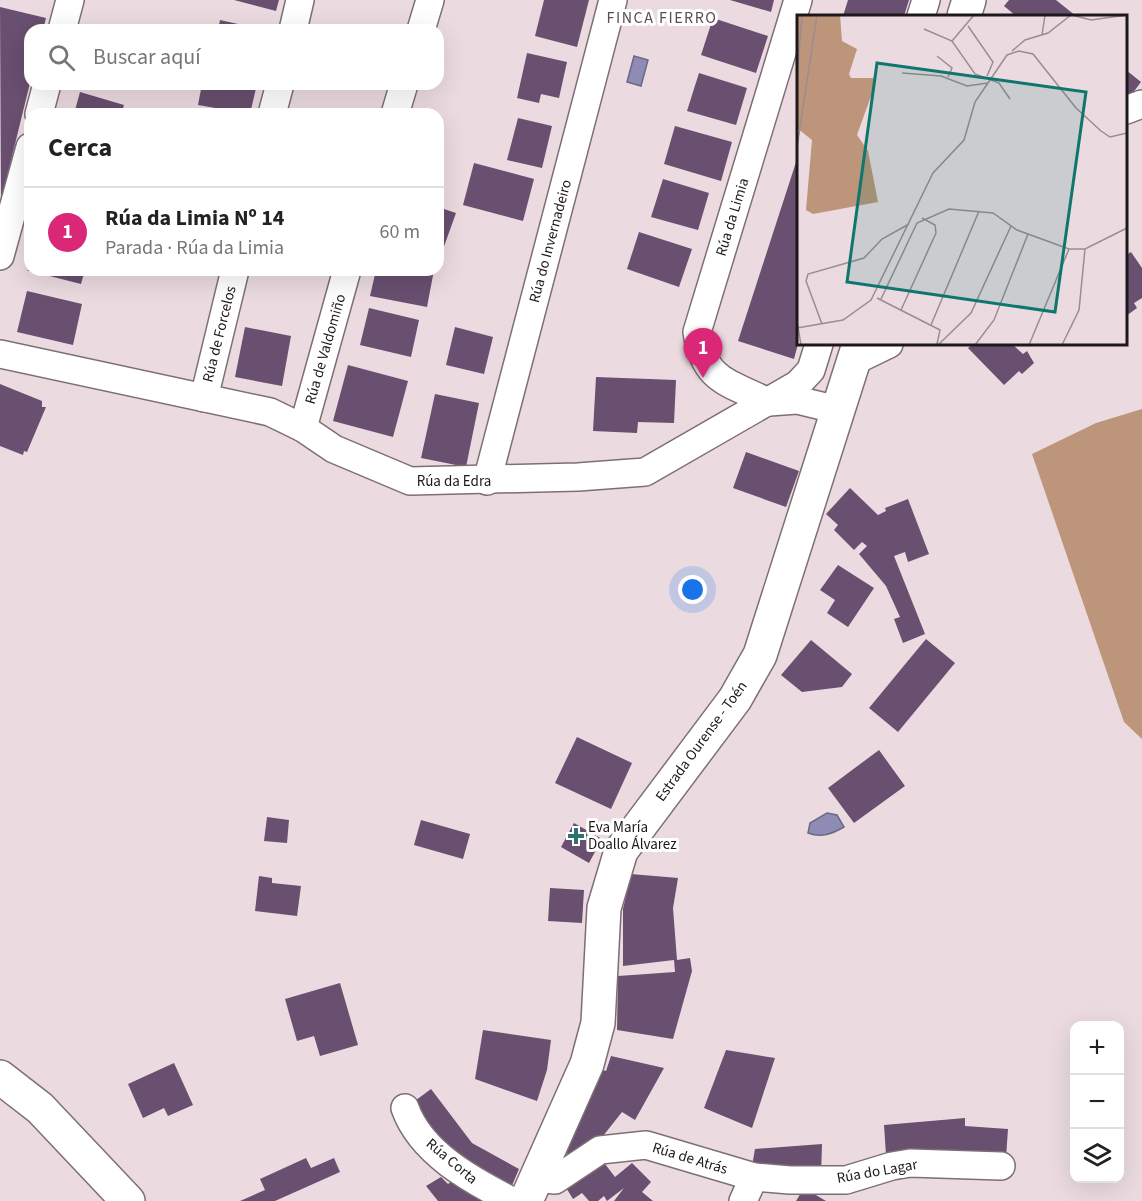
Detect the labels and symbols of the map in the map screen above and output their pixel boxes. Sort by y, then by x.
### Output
district label: FINCA FIERRO [607,7,717,29]
inset map [797,15,1127,345]
street label: Rúa da Limia [711,175,754,259]
street label: Rúa do Invernadeiro [524,177,577,305]
street label: Rúa de Forcelos [197,284,242,384]
street label: Rúa de Valdomiño [300,292,351,407]
pin: 1 [684,328,722,378]
street label: Rúa da Edra [417,471,491,492]
your location [678,575,707,604]
street label: Estrada Ourense - Toén [651,677,752,806]
place label: Eva María Doallo Álvarez [588,817,677,855]
marker: Eva María Doallo Álvarez [569,829,583,843]
street label: Rúa Corta [421,1134,482,1189]
street label: Rúa de Atrás [650,1137,730,1180]
street label: Rúa do Lagar [835,1154,920,1189]

